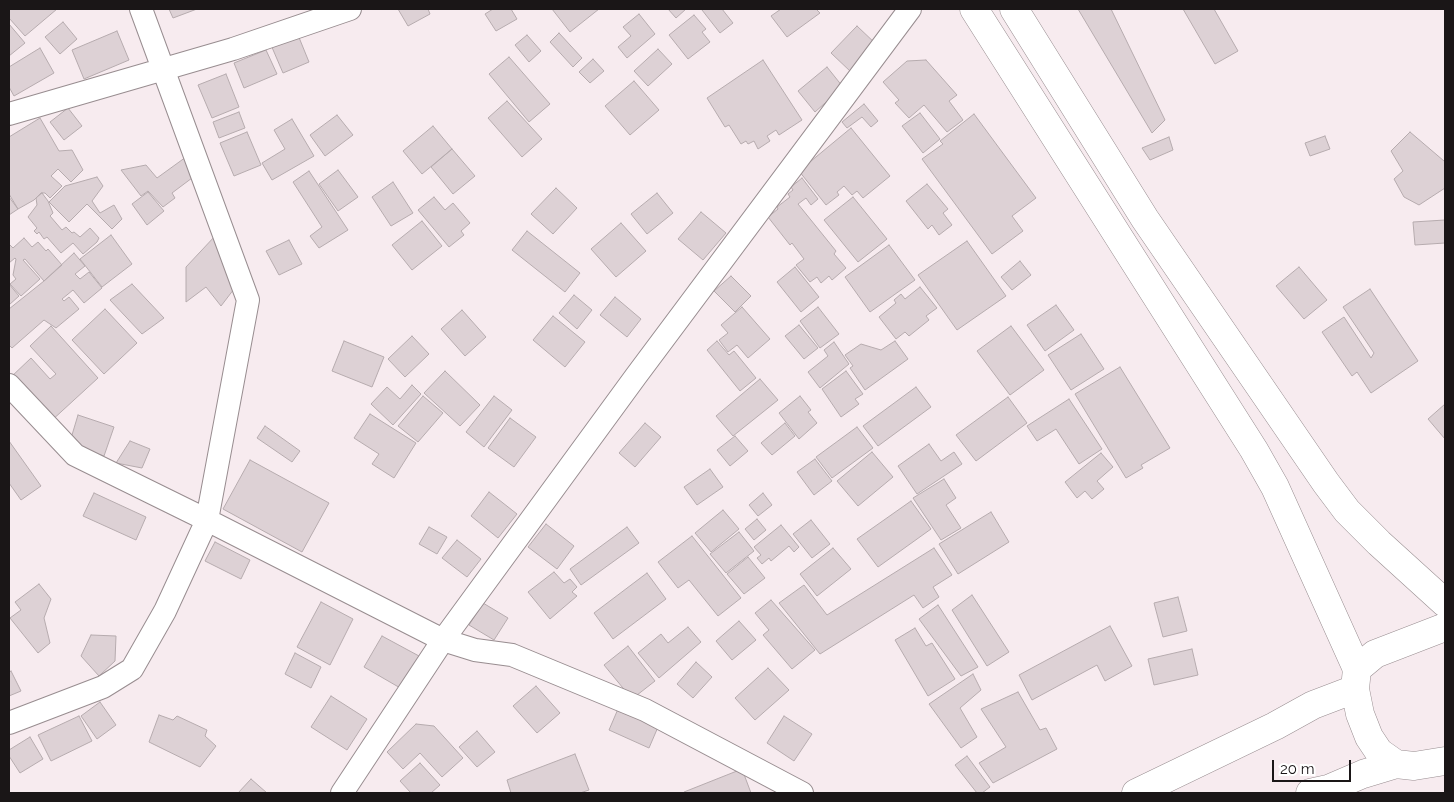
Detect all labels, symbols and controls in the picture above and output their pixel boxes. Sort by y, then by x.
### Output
scale bar [1274,750,1353,782]
text: 20 m [1280,760,1315,778]

